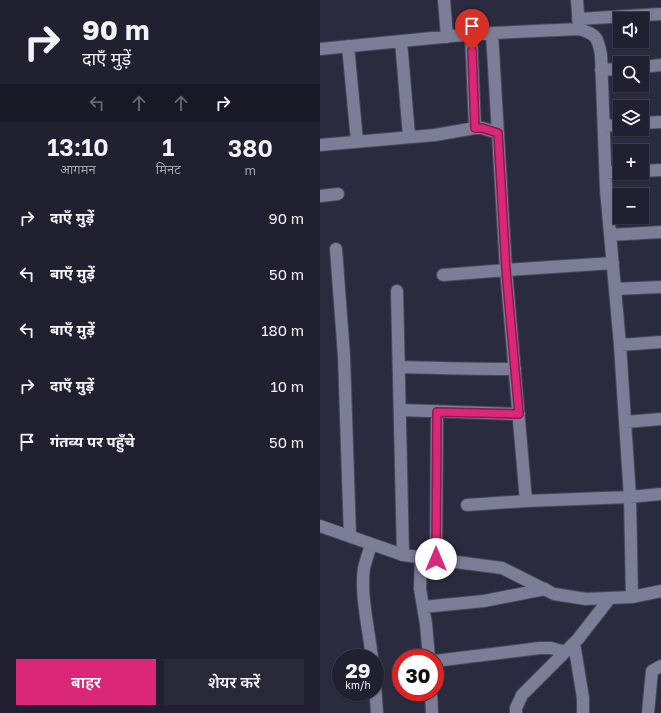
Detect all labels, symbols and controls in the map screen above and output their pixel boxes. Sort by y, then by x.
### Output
pin [455,9,489,50]
map controls [613,12,649,224]
button: sound [613,12,649,48]
text: 90 m [82,13,149,46]
icon: arrive [461,15,483,37]
icon: right [16,16,68,68]
text: दाएँ मुड़ें [82,47,131,69]
button: search [613,56,649,92]
icon: left [86,92,108,114]
icon: ahead [128,92,150,114]
icon: ahead [170,92,192,114]
icon: right [212,92,234,114]
button: layers [613,100,649,136]
text: 13:10 [47,132,109,161]
text: 1 [162,132,174,161]
text: 380 [228,133,273,162]
button: + [613,144,649,180]
text: आगमन [60,161,96,177]
text: मिनट [156,161,181,177]
text: m [245,162,256,178]
button: − [613,188,649,224]
icon: right [16,207,38,229]
text: दाएँ मुड़ें [50,208,94,226]
text: 90 m [269,209,304,227]
icon: left [16,263,38,285]
text: बाएँ मुड़ें [50,264,95,282]
text: 50 m [269,265,304,283]
icon: left [16,319,38,341]
text: बाएँ मुड़ें [50,320,95,338]
text: 180 m [261,321,304,339]
icon: right [16,375,38,397]
text: दाएँ मुड़ें [50,376,94,394]
text: 10 m [270,377,304,395]
icon: arrive [16,431,38,453]
text: गंतव्य पर पहुँचे [50,432,135,450]
text: 50 m [269,433,304,451]
position arrow [415,538,457,580]
speed limit sign: 30 [392,649,444,701]
text: 29 [346,658,370,682]
button: बाहर [16,659,156,705]
button: शेयर करें [164,659,304,705]
text: km/h [345,679,371,691]

